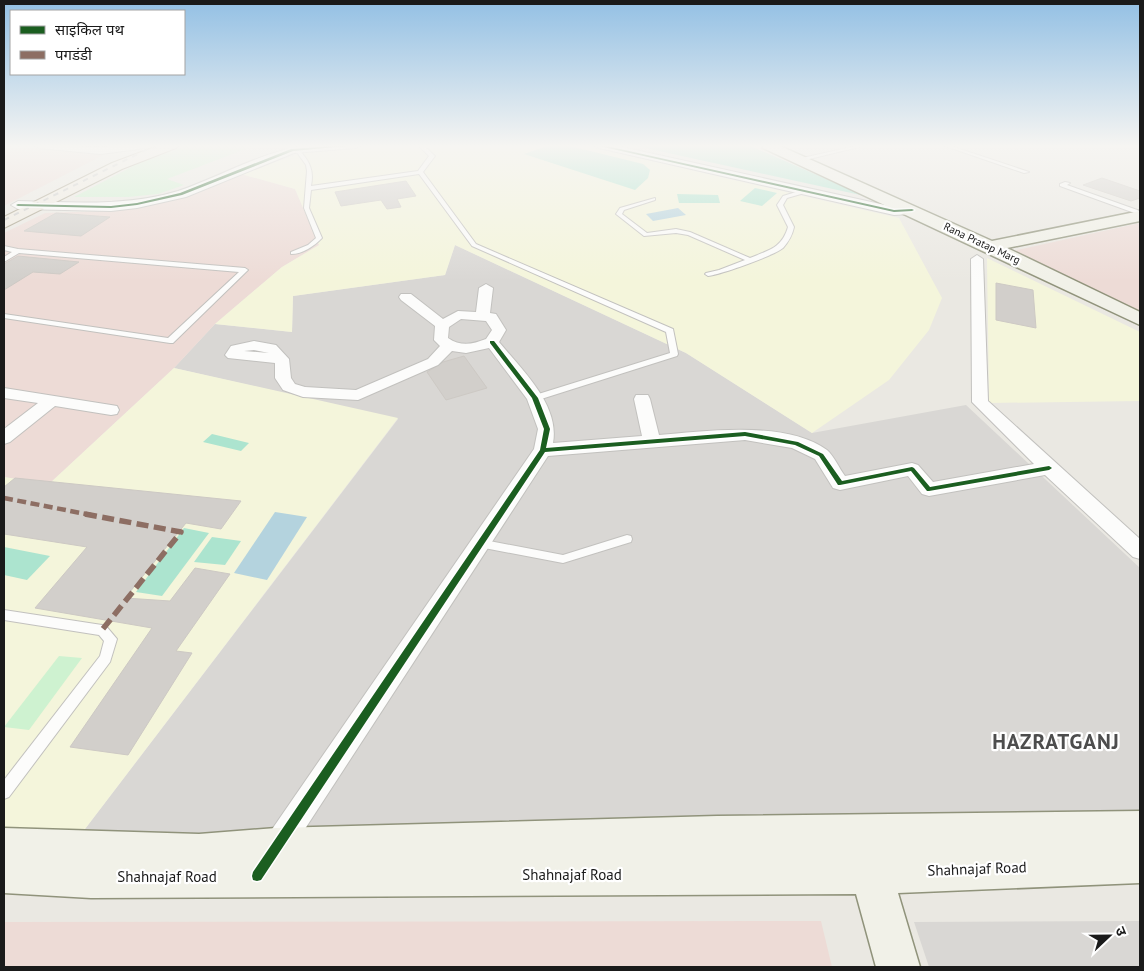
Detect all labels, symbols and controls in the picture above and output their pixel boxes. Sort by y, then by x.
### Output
legend [10,10,185,75]
text: साइकिल पथ [55,20,124,39]
text: पगडंडी [55,45,93,64]
street label: Rana Pratap Marg [941,219,1023,267]
district label: HAZRATGANJ [992,728,1120,755]
street label: Shahnajaf Road [927,857,1027,880]
street label: Shahnajaf Road [522,865,622,884]
street label: Shahnajaf Road [117,867,217,886]
north arrow [1084,911,1134,961]
text: उ [1111,924,1131,939]

